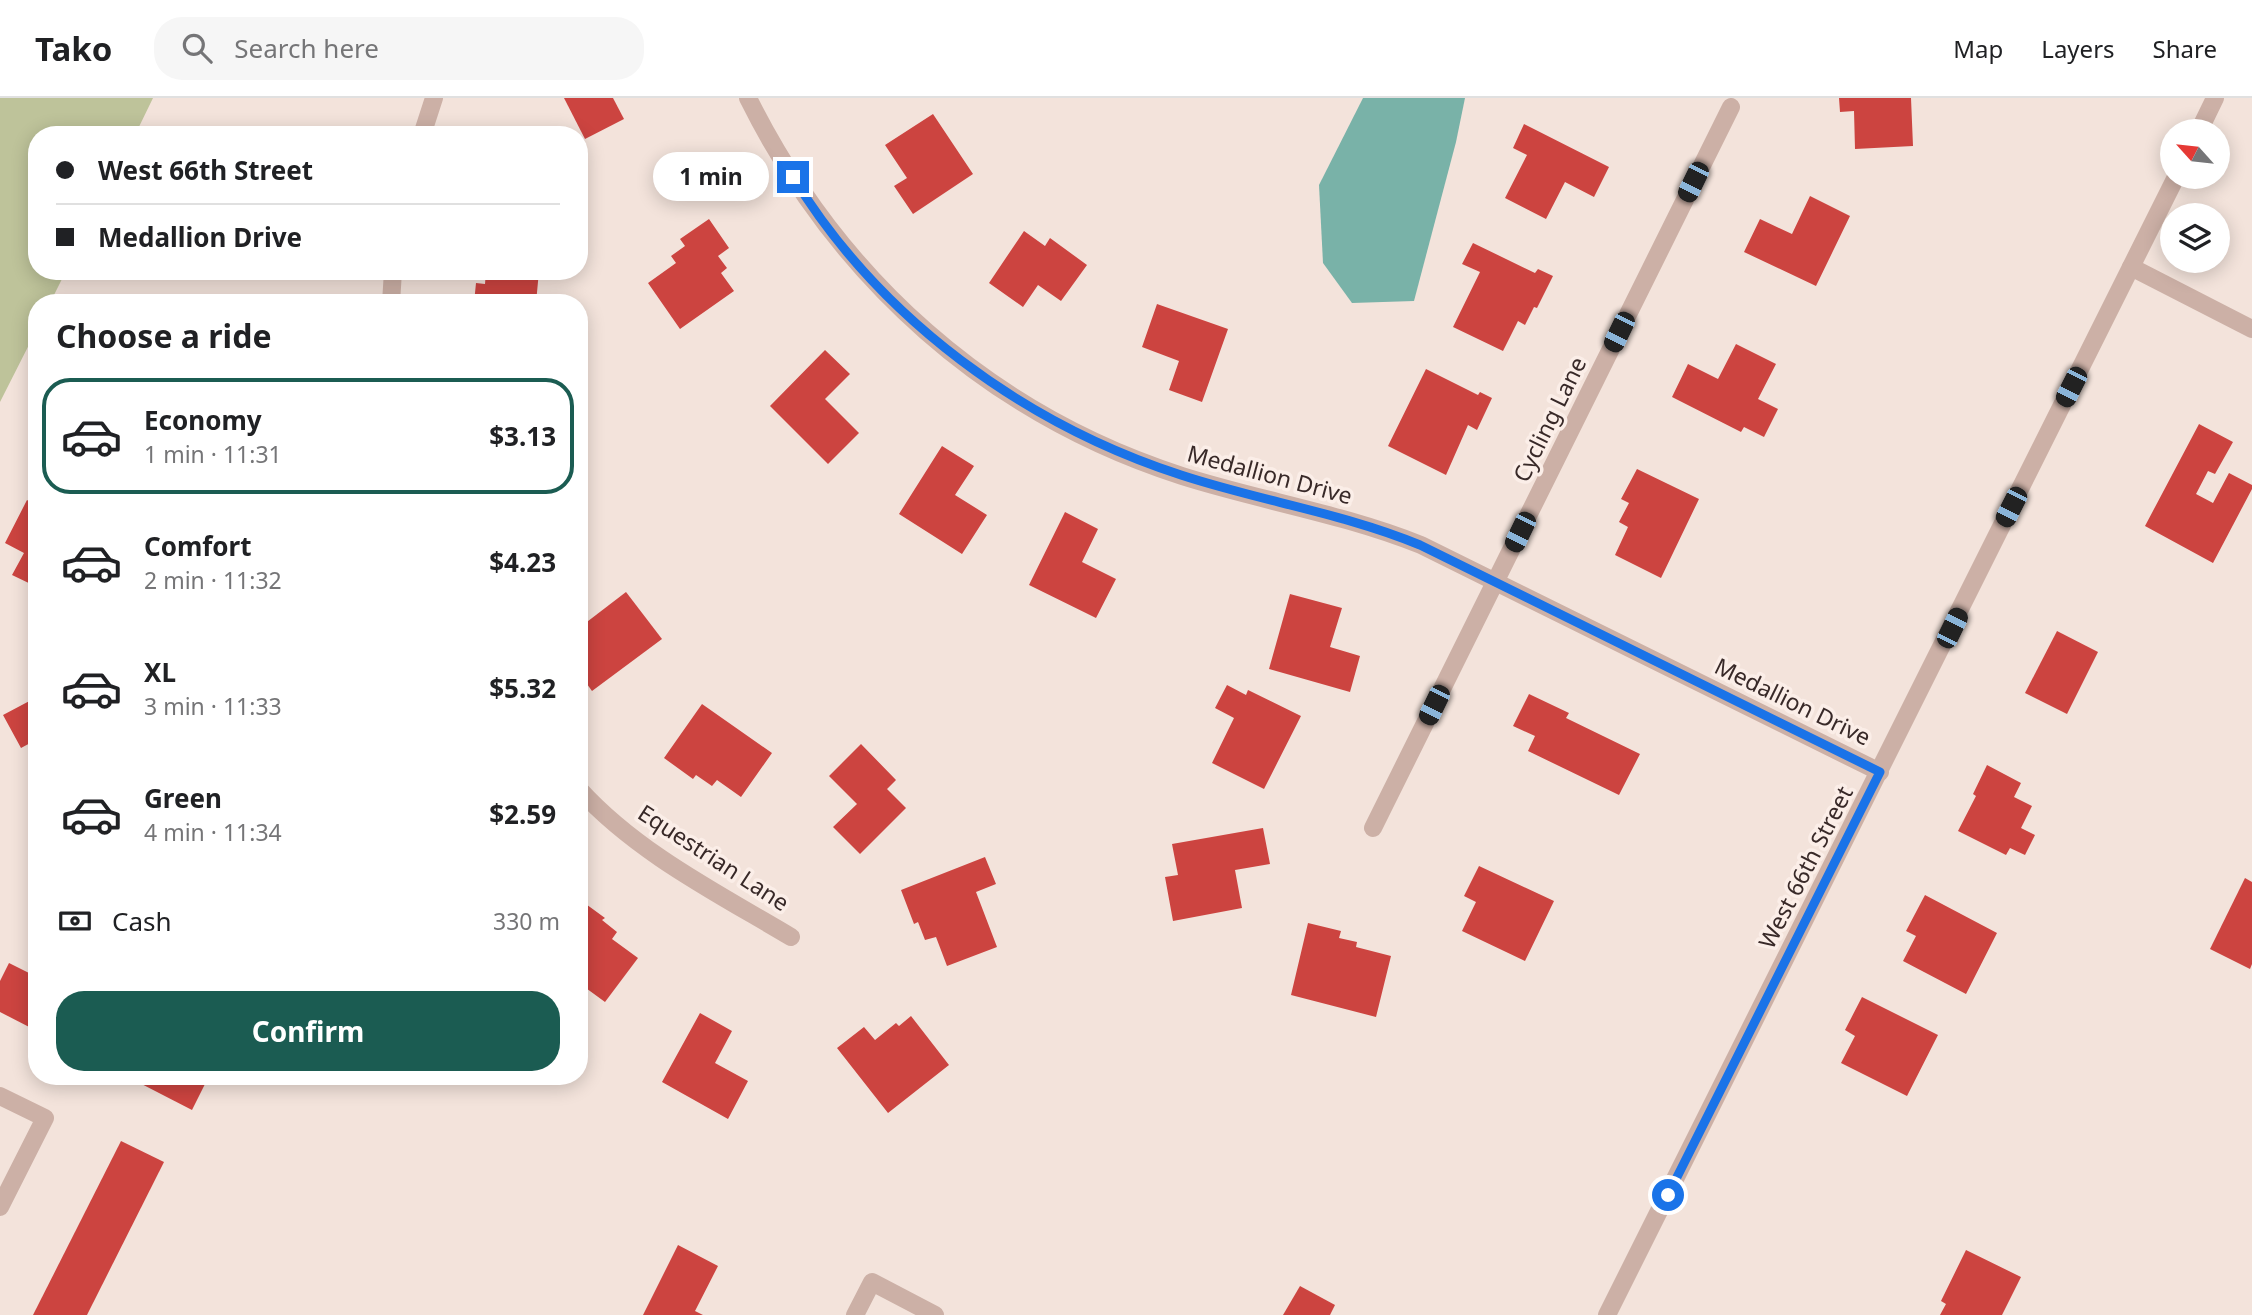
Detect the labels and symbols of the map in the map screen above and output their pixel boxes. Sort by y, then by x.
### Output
north arrow [2160,119,2230,189]
callout: 1 min [653,153,768,202]
car [1675,159,1712,205]
route end [777,161,809,193]
car [1601,309,1638,355]
street label: Cycling Lane [1505,351,1593,487]
car [2053,364,2090,410]
street label: Medallion Drive [1184,437,1356,511]
car [1993,484,2030,530]
car [1502,509,1539,555]
car [1934,605,1971,651]
street label: Medallion Drive [1710,649,1876,753]
car [1416,682,1453,728]
street label: West 66th Street [1750,780,1860,954]
street label: Equestrian Lane [632,796,796,918]
route start [1652,1179,1684,1211]

